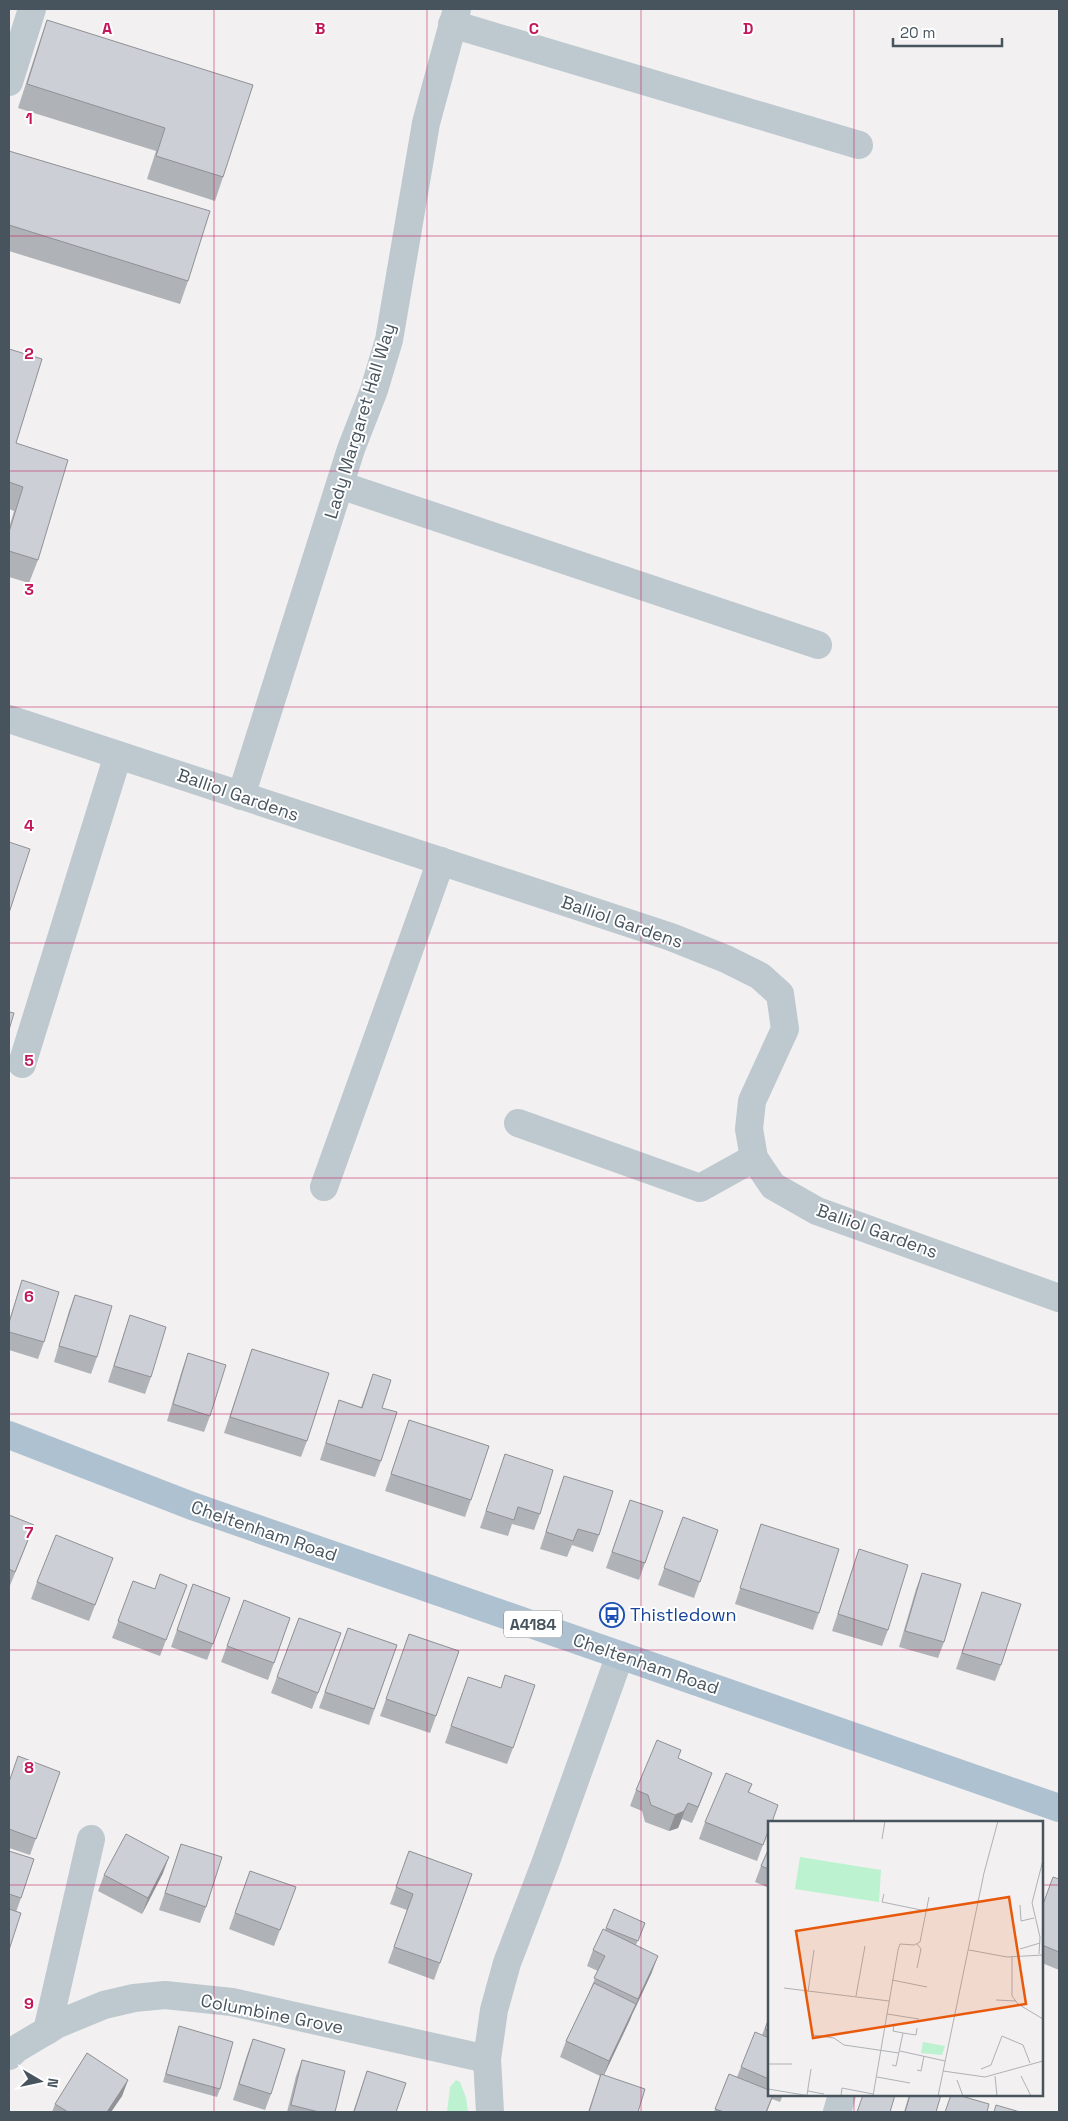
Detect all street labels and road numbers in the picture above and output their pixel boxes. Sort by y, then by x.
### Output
street label: Lady Margaret Hall Way [319,320,400,521]
street label: Balliol Gardens [174,763,302,826]
street label: Balliol Gardens [558,890,686,953]
street label: Balliol Gardens [814,1198,941,1263]
street label: Cheltenham Road [188,1495,340,1566]
road number: A4184 [504,1610,562,1638]
street label: Cheltenham Road [570,1628,722,1699]
street label: Columbine Grove [199,1988,345,2039]

